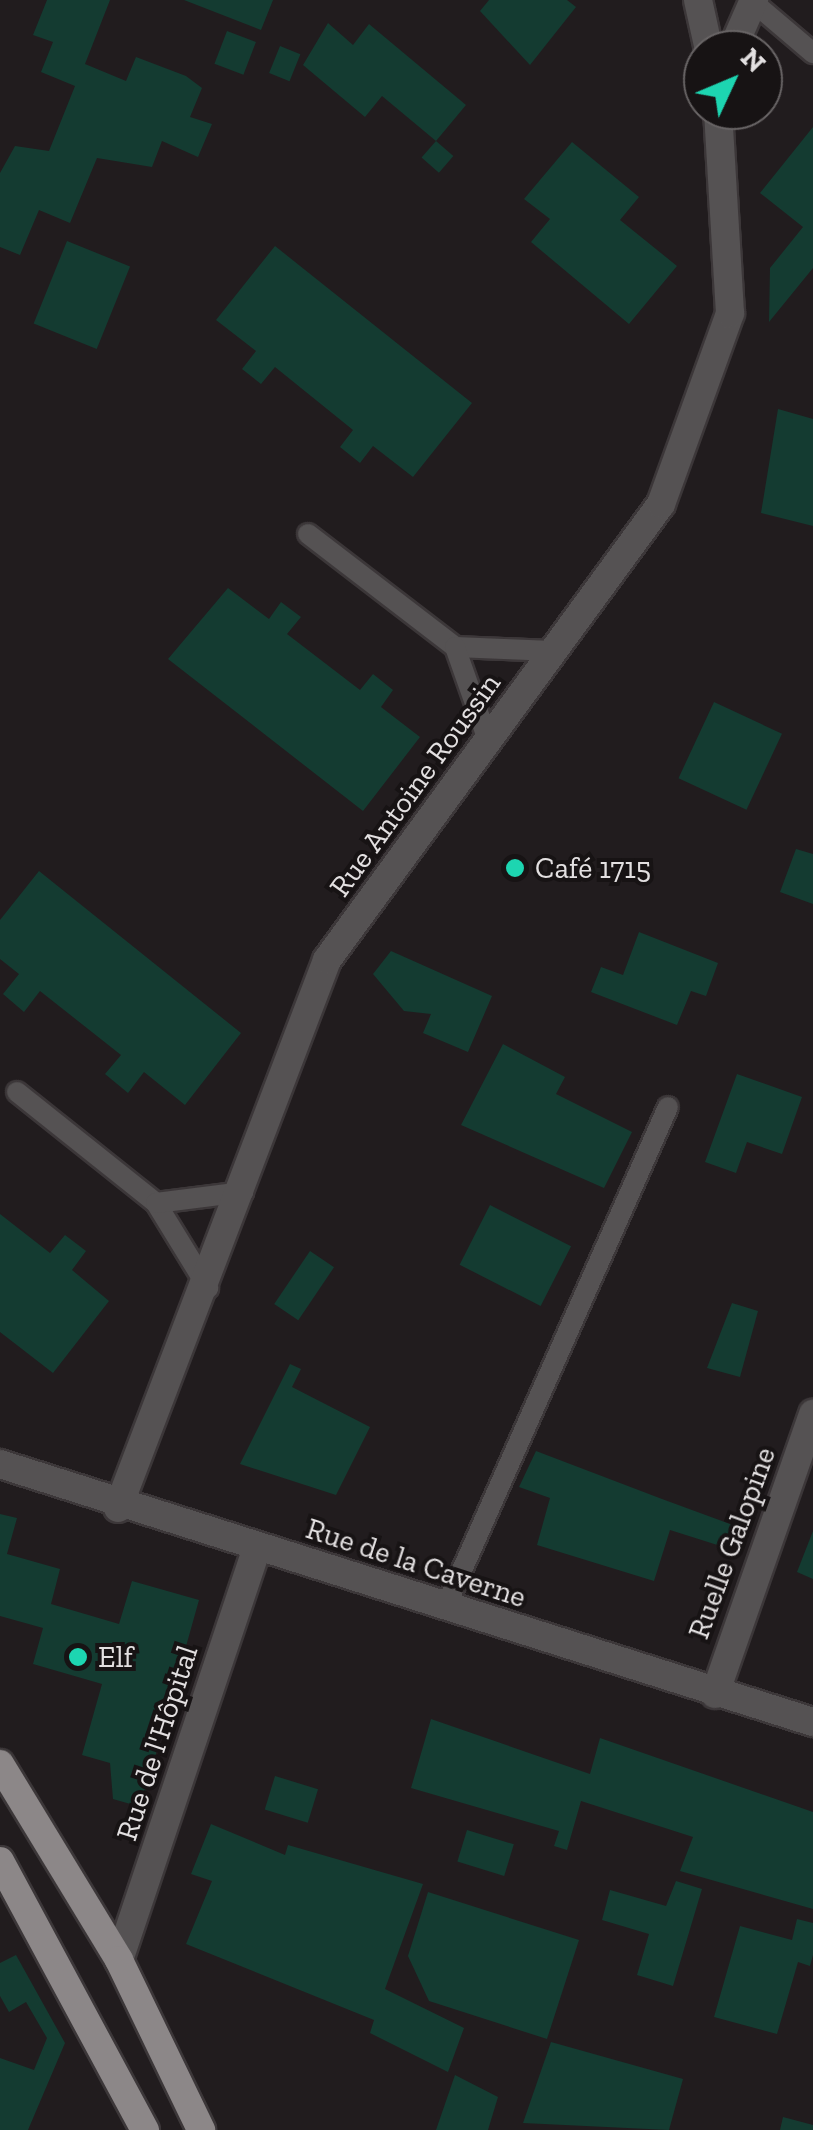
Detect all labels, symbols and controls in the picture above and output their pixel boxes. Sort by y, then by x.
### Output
north arrow [683,30,783,130]
text: N [734,41,773,79]
street label: Rue Antoine Roussin [322,666,508,904]
place label: Café 1715 [535,850,651,886]
marker: Café 1715 [504,857,526,879]
street label: Ruelle Galopine [681,1442,783,1644]
street label: Rue de la Caverne [302,1511,530,1615]
place label: Elf [98,1639,133,1675]
street label: Rue de l'Hôpital [109,1641,205,1845]
marker: Elf [67,1646,89,1668]

